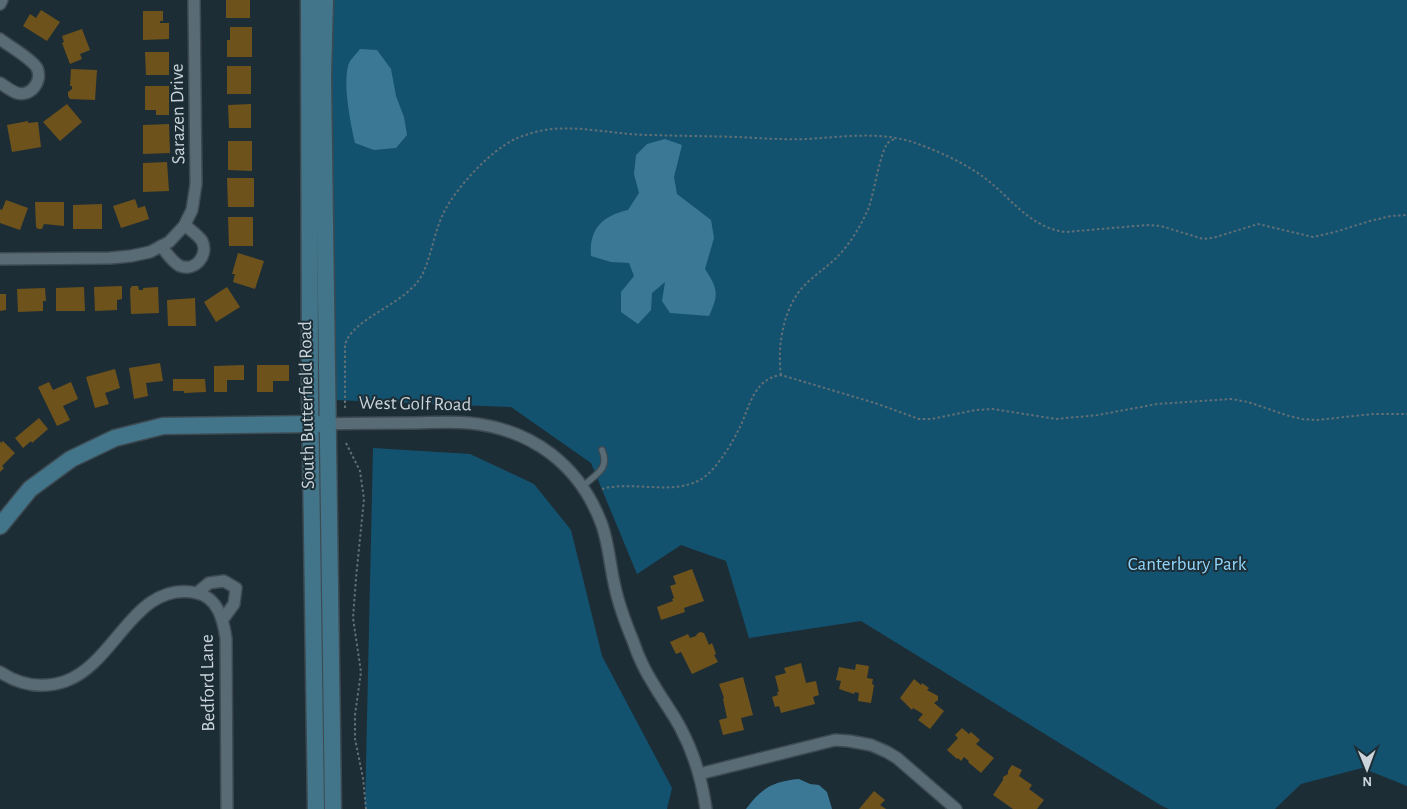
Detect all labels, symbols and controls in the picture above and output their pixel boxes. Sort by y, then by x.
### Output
street label: Sarazen Drive [168,63,188,165]
street label: South Butterfield Road [296,321,318,489]
street label: West Golf Road [358,394,472,414]
park label: Canterbury Park [1128,555,1247,574]
street label: Bedford Lane [198,634,218,732]
north arrow [1342,744,1392,794]
text: N [1362,774,1372,788]

